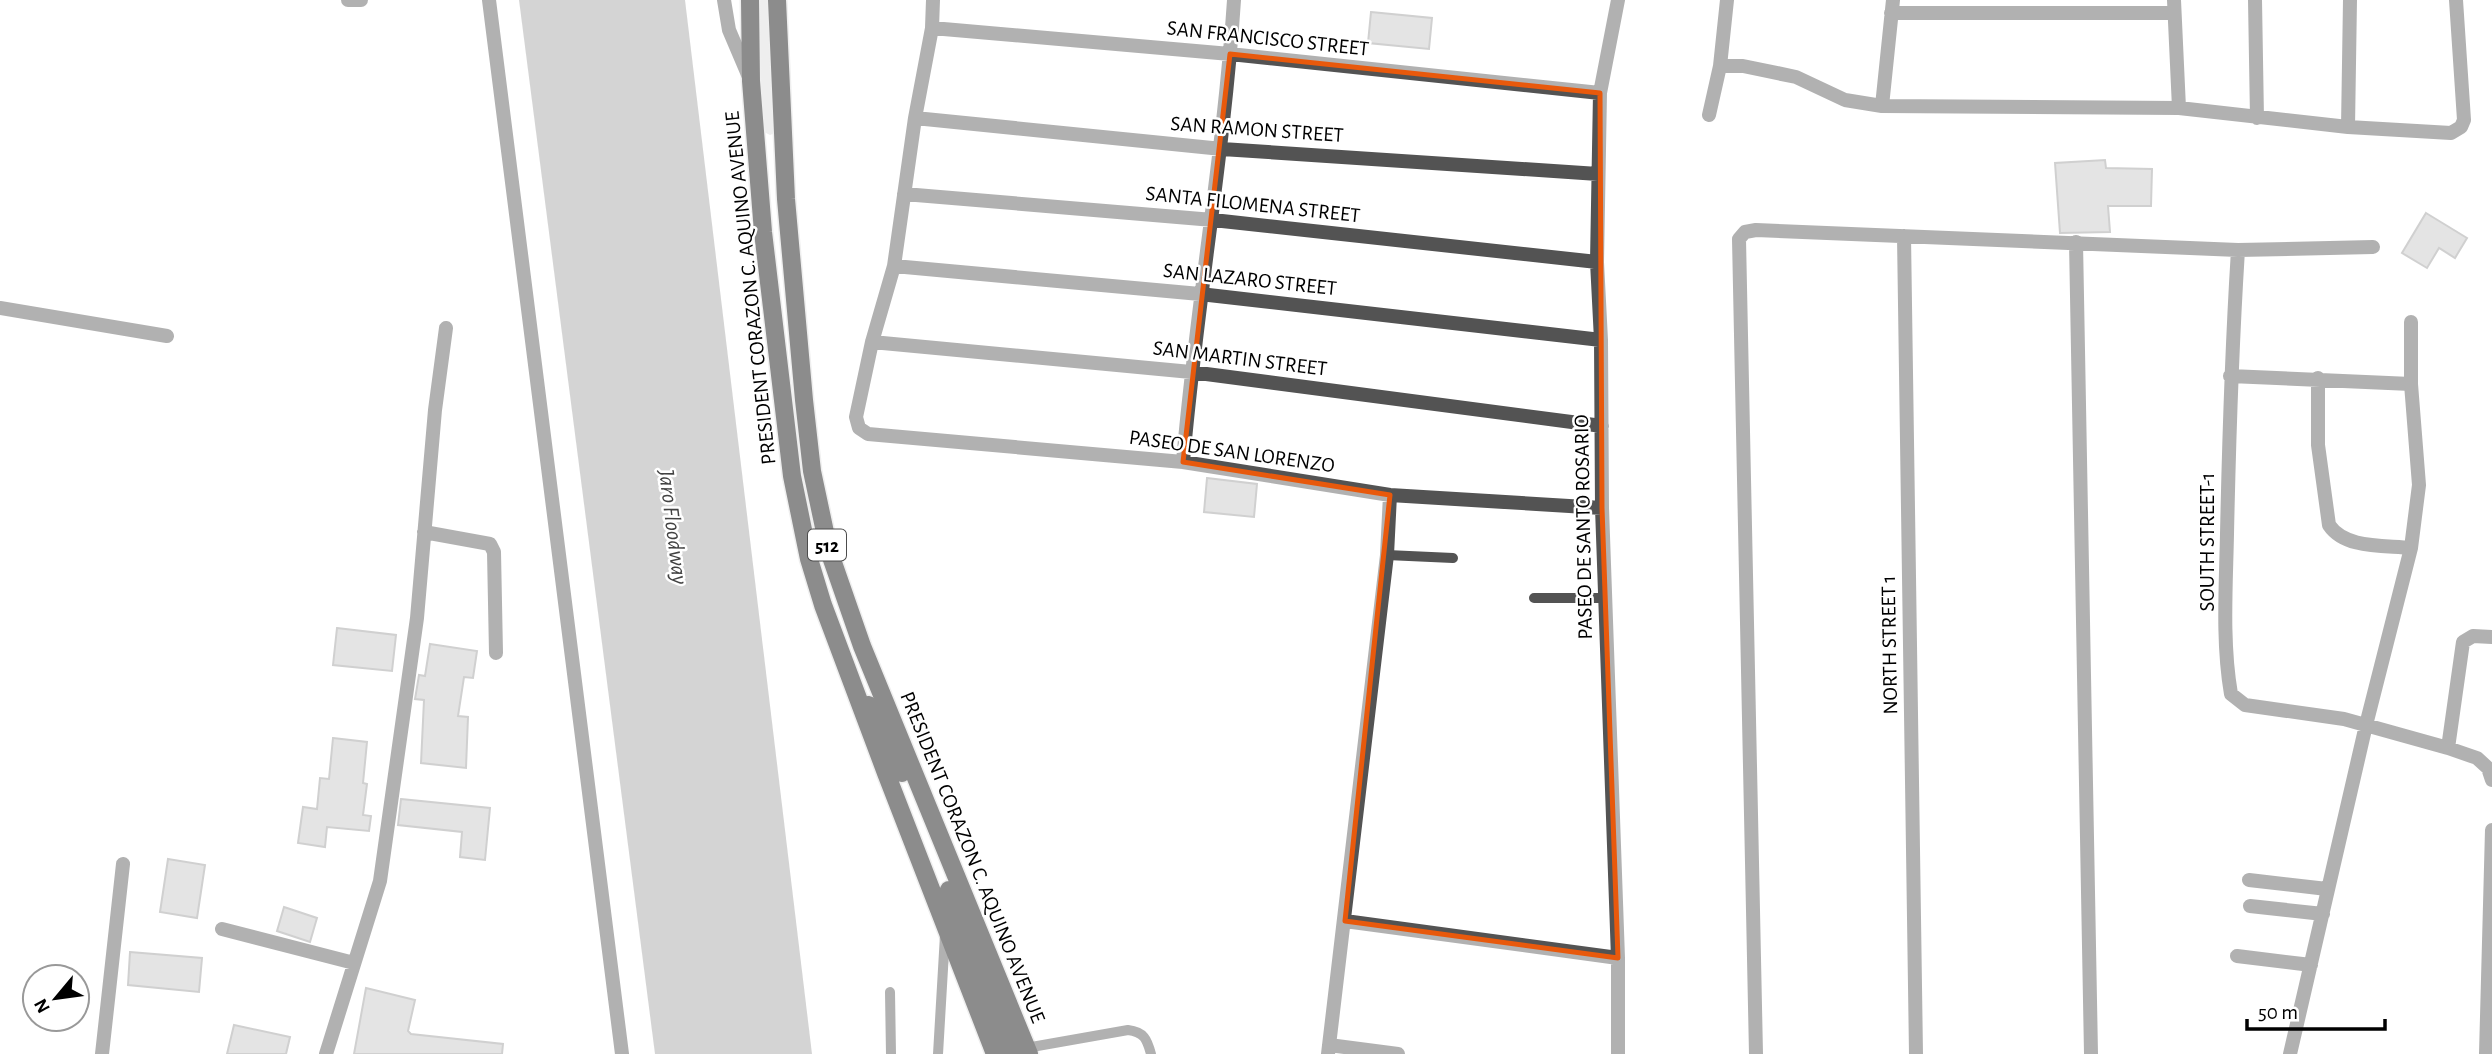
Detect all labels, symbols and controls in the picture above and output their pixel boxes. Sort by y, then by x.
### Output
street label: SAN FRANCISCO STREET [1166,17,1370,60]
street label: PRESIDENT CORAZON C. AQUINO AVENUE [721,110,780,466]
street label: SAN RAMON STREET [1170,113,1344,146]
street label: SANTA FILOMENA STREET [1145,183,1361,226]
street label: SAN LAZARO STREET [1162,260,1338,299]
street label: SAN MARTIN STREET [1152,337,1328,380]
street label: PASEO DE SANTO ROSARIO [1571,414,1596,640]
street label: PASEO DE SAN LORENZO [1128,427,1336,476]
water label: Jaro Floodway [654,467,691,586]
street label: SOUTH STREET-1 [2197,473,2218,611]
road number: 512 [808,530,846,560]
street label: NORTH STREET 1 [1878,575,1901,715]
street label: PRESIDENT CORAZON C. AQUINO AVENUE [896,689,1049,1026]
north arrow [21,963,91,1033]
scale bar [2247,988,2385,1032]
text: N [31,995,54,1016]
text: 50 m [2258,1002,2298,1023]

